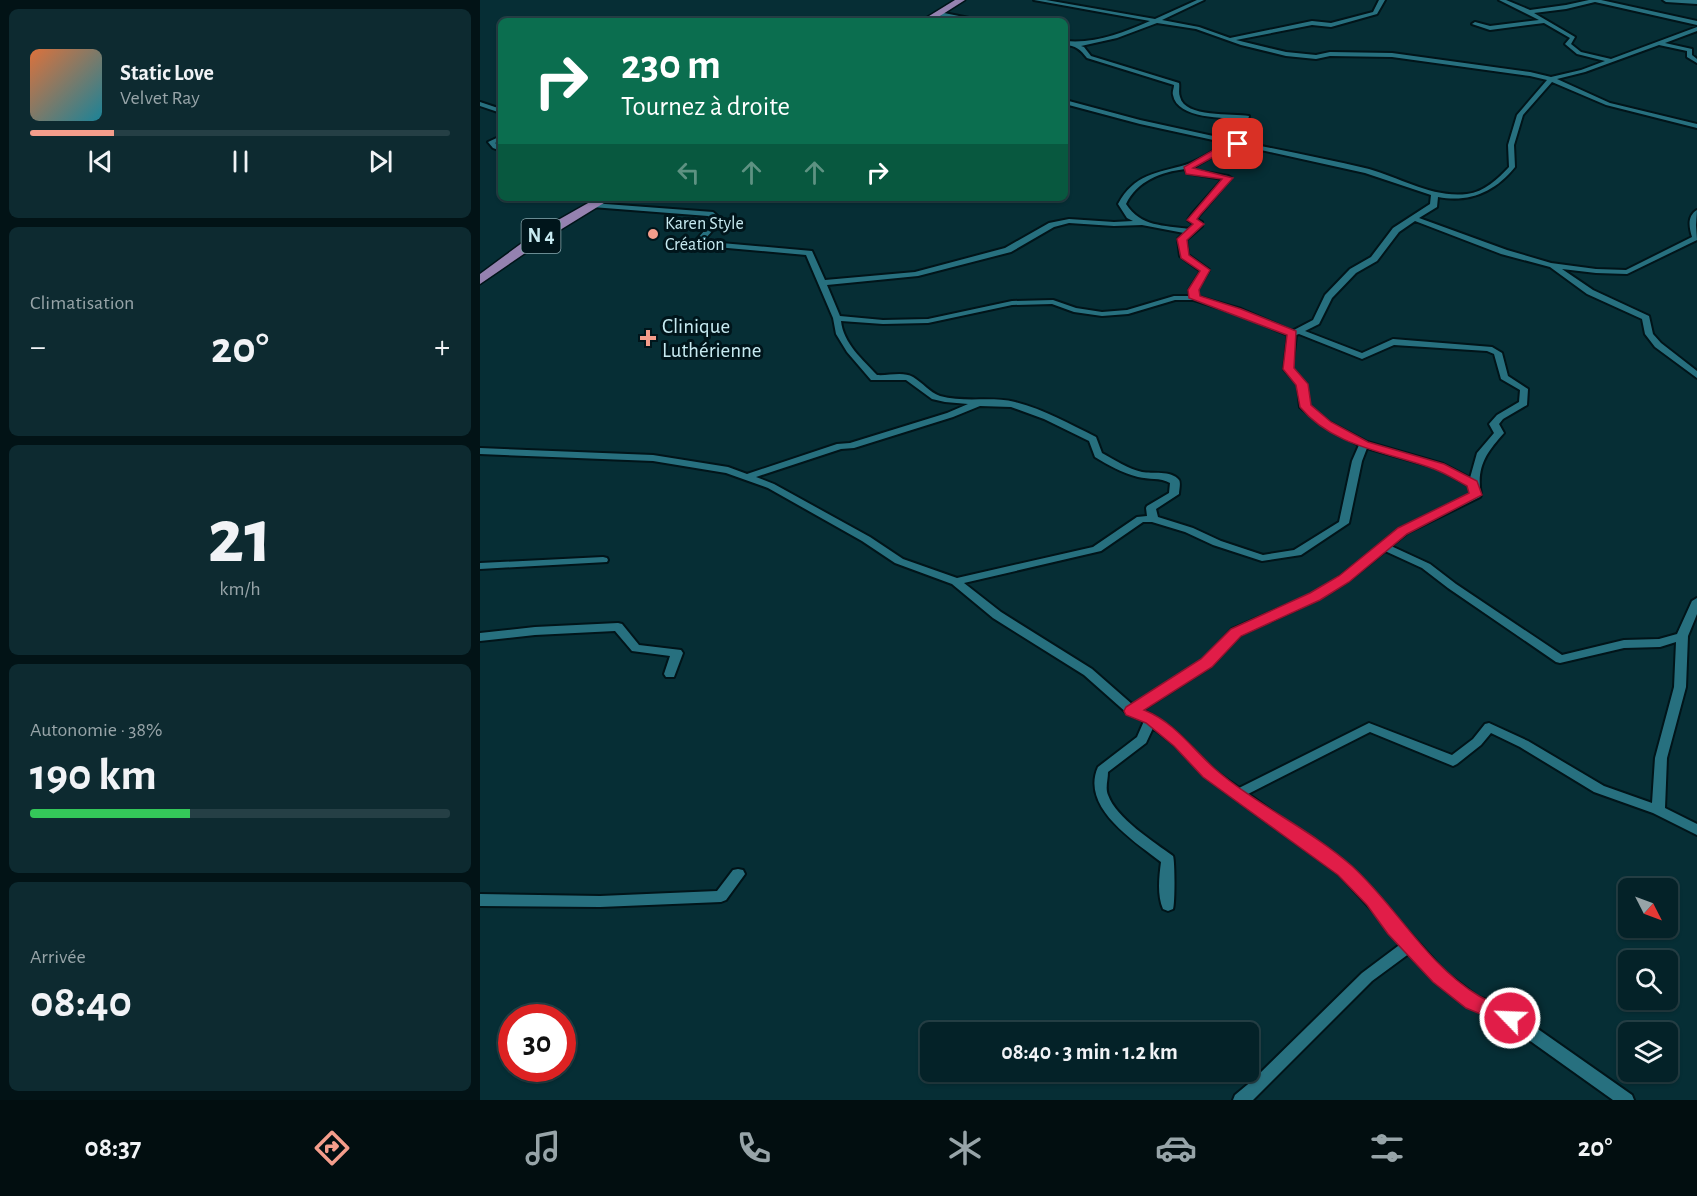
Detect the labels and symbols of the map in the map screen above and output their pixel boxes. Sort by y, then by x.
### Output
pin [1212,118,1263,169]
place label: Karen Style Création [665,215,744,254]
road number: N 4 [522,219,560,253]
marker: Karen Style Création [646,227,660,241]
place label: Clinique Luthérienne [662,316,761,361]
marker: Clinique Luthérienne [639,329,657,347]
north arrow [1618,878,1678,938]
position arrow [1478,986,1542,1050]
speed limit sign: 30 [498,1004,576,1082]

